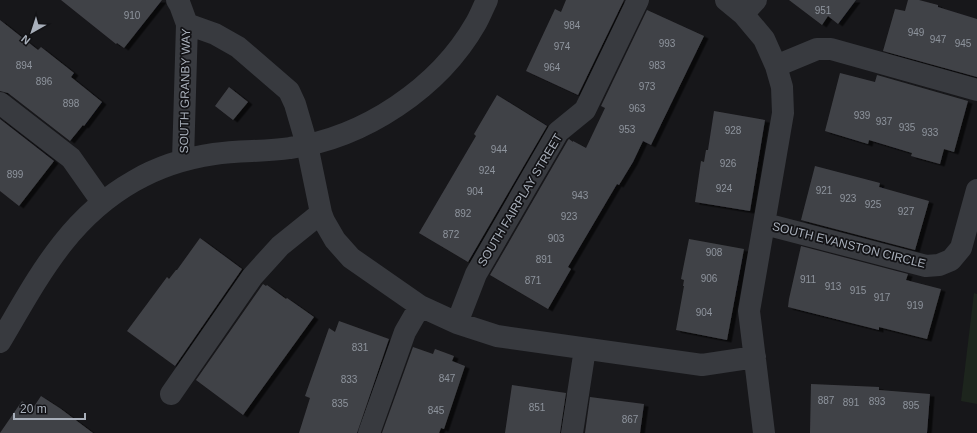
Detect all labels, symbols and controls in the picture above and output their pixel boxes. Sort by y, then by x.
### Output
house number: 951 [815,5,832,16]
house number: 910 [124,10,141,21]
north arrow [12,12,52,52]
house number: 984 [564,20,581,31]
house number: 949 [908,27,925,38]
street label: SOUTH GRANBY WAY [177,28,193,154]
text: N [19,33,33,47]
house number: 947 [930,34,947,45]
house number: 993 [659,38,676,49]
house number: 945 [955,38,972,49]
house number: 974 [554,41,571,52]
house number: 894 [16,60,33,71]
house number: 983 [649,60,666,71]
house number: 964 [544,62,561,73]
house number: 896 [36,76,53,87]
house number: 973 [639,81,656,92]
house number: 898 [63,98,80,109]
house number: 963 [629,103,646,114]
house number: 939 [854,110,871,121]
house number: 937 [876,116,893,127]
house number: 935 [899,122,916,133]
house number: 953 [619,124,636,135]
house number: 928 [725,125,742,136]
house number: 933 [922,127,939,138]
street label: SOUTH FAIRPLAY STREET [475,131,566,269]
house number: 944 [491,144,508,155]
house number: 926 [720,158,737,169]
house number: 924 [479,165,496,176]
house number: 899 [7,169,24,180]
house number: 924 [716,183,733,194]
house number: 921 [816,185,833,196]
house number: 904 [467,186,484,197]
house number: 943 [572,190,589,201]
house number: 923 [840,193,857,204]
house number: 925 [865,199,882,210]
house number: 927 [898,206,915,217]
house number: 892 [455,208,472,219]
house number: 923 [561,211,578,222]
street label: SOUTH EVANSTON CIRCLE [771,219,927,271]
house number: 872 [443,229,460,240]
house number: 903 [548,233,565,244]
house number: 908 [706,247,723,258]
house number: 891 [536,254,553,265]
house number: 906 [701,273,718,284]
house number: 911 [800,274,816,285]
house number: 871 [525,275,542,286]
house number: 913 [825,281,842,292]
house number: 915 [850,285,867,296]
house number: 917 [874,292,891,303]
house number: 919 [907,300,924,311]
house number: 904 [696,307,713,318]
house number: 831 [352,342,369,353]
house number: 847 [439,373,456,384]
house number: 833 [341,374,358,385]
scale bar [14,395,85,421]
house number: 887 [818,395,835,406]
house number: 893 [869,396,886,407]
house number: 891 [843,397,860,408]
house number: 835 [332,398,349,409]
house number: 895 [903,400,920,411]
text: 20 m [20,402,47,416]
house number: 851 [529,402,546,413]
house number: 845 [428,405,445,416]
house number: 867 [622,414,639,425]

